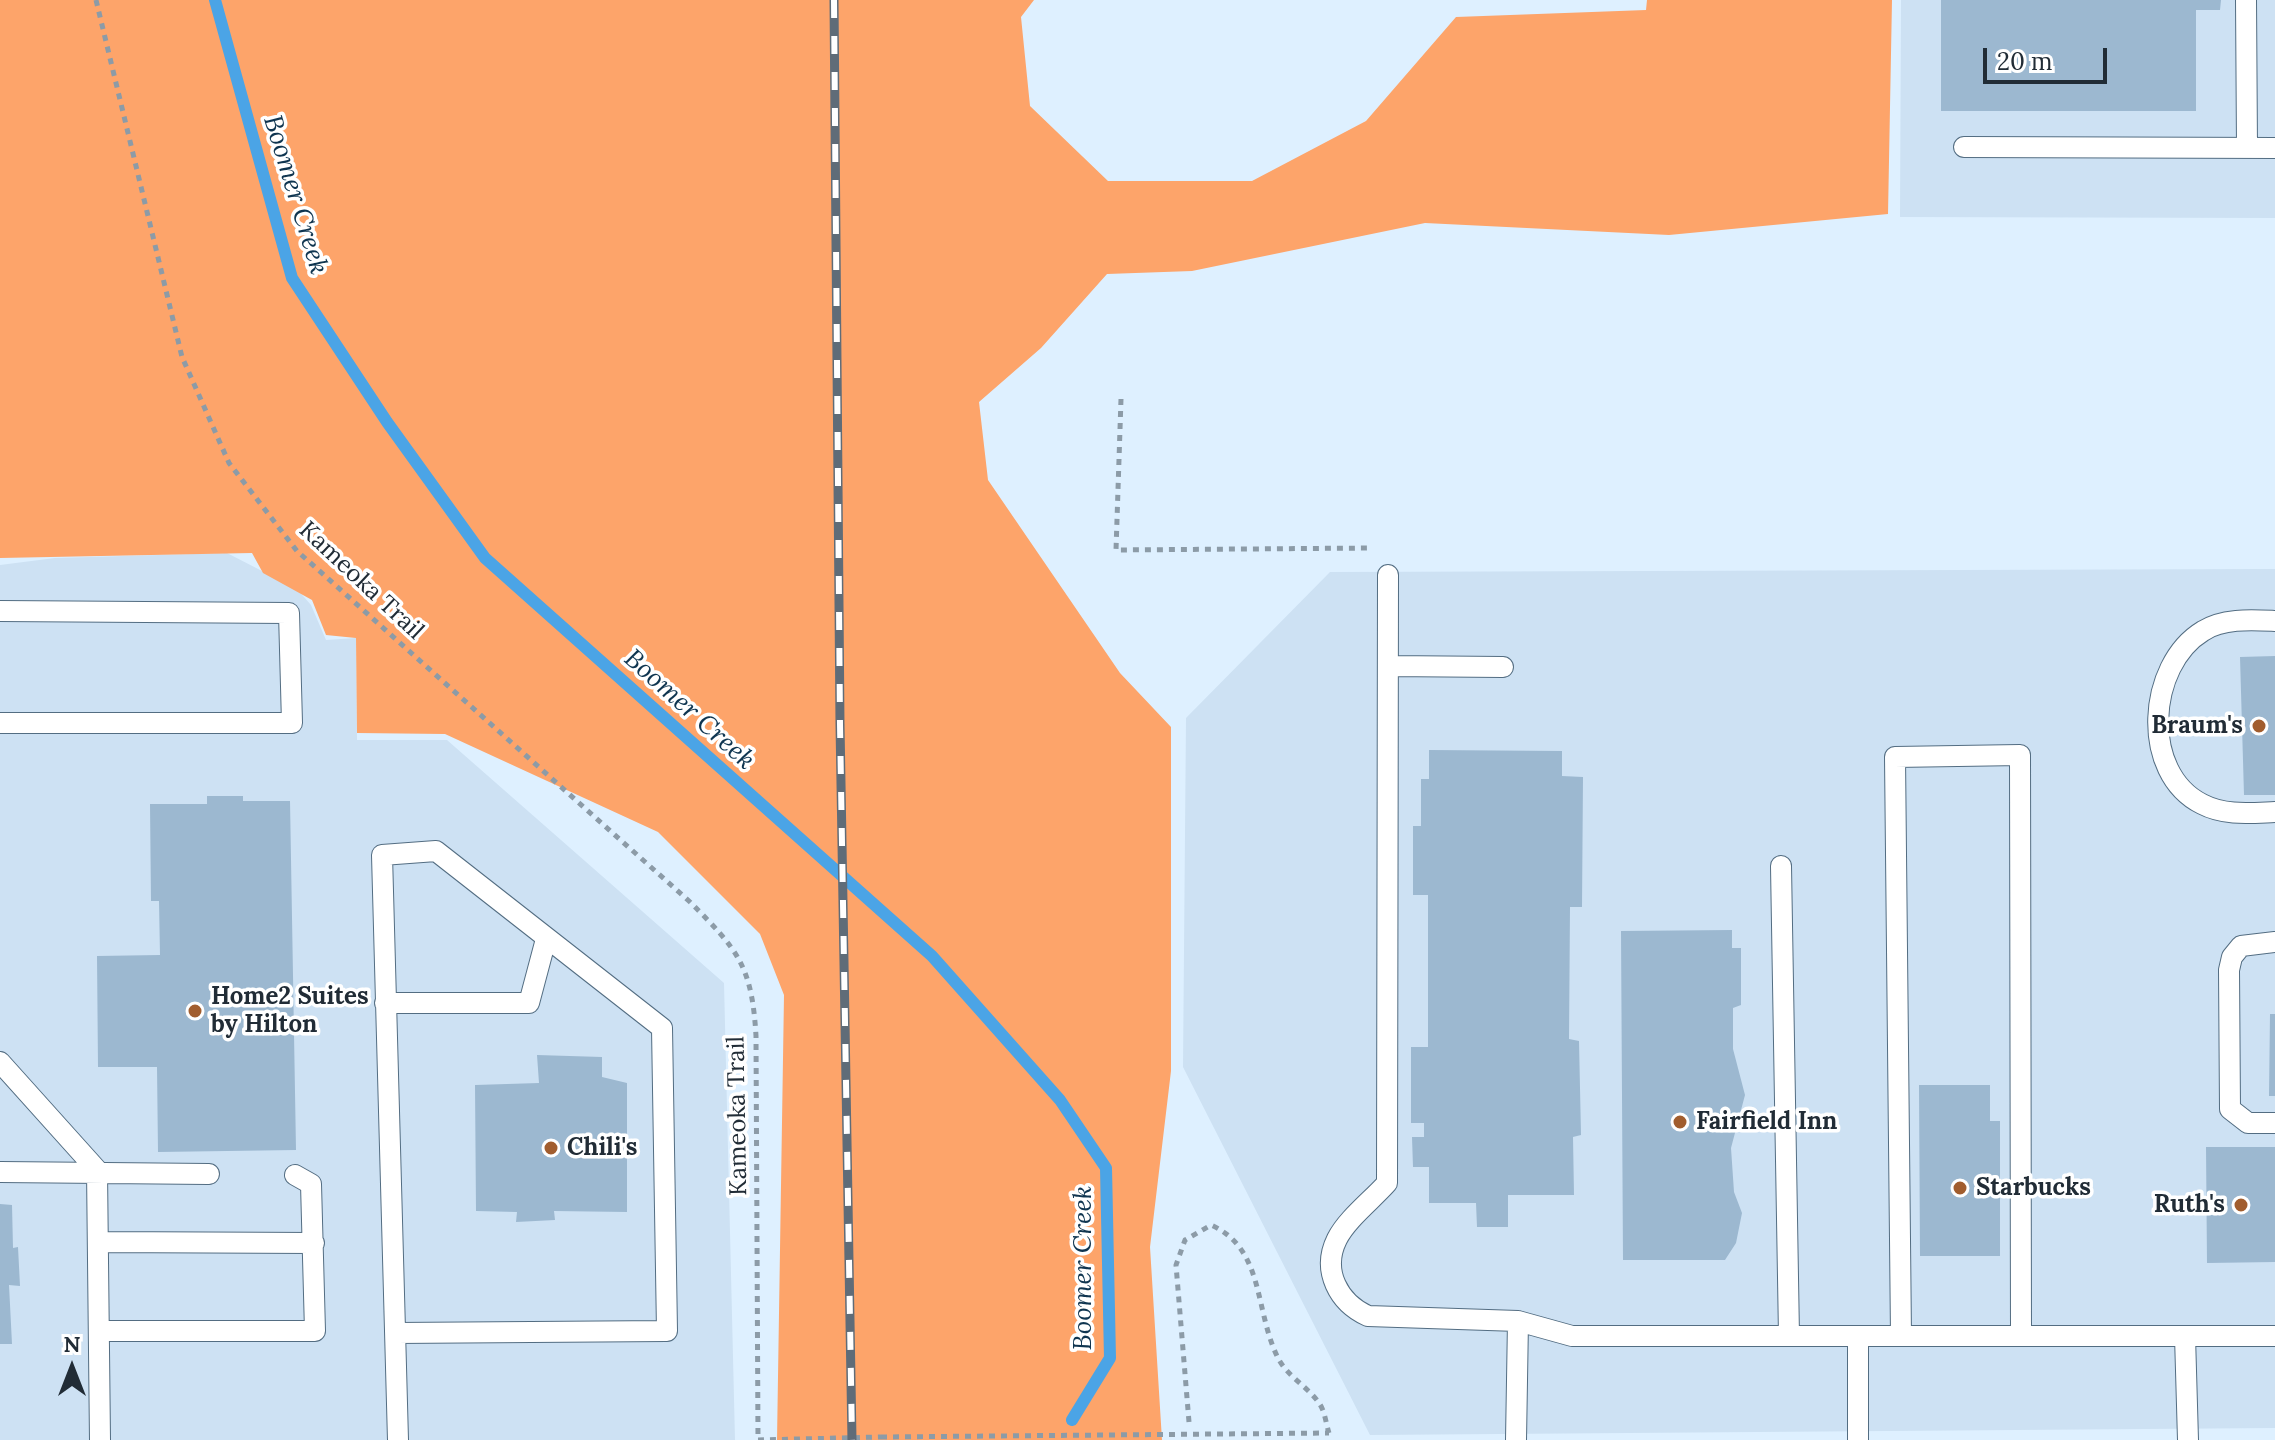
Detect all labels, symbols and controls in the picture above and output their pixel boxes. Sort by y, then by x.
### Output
scale bar [1987,32,2111,82]
text: 20 m [1997,46,2053,77]
water label: Boomer Creek [256,112,334,278]
street label: Kameoka Trail [293,516,429,646]
water label: Boomer Creek [617,643,761,777]
place label: Braum's [2151,712,2243,740]
marker: Braum's [2250,717,2268,735]
place label: Home2 Suites by Hilton [211,983,369,1039]
marker: Home2 Suites by Hilton [186,1002,204,1020]
street label: Kameoka Trail [722,1036,754,1196]
place label: Fairfield Inn [1696,1108,1837,1136]
marker: Fairfield Inn [1671,1113,1689,1131]
place label: Chili's [567,1134,637,1162]
marker: Chili's [542,1139,560,1157]
place label: Starbucks [1976,1174,2091,1202]
marker: Starbucks [1951,1179,1969,1197]
water label: Boomer Creek [1068,1186,1100,1350]
place label: Ruth's [2154,1191,2225,1219]
marker: Ruth's [2232,1196,2250,1214]
north arrow [32,1328,112,1408]
text: N [63,1330,81,1358]

